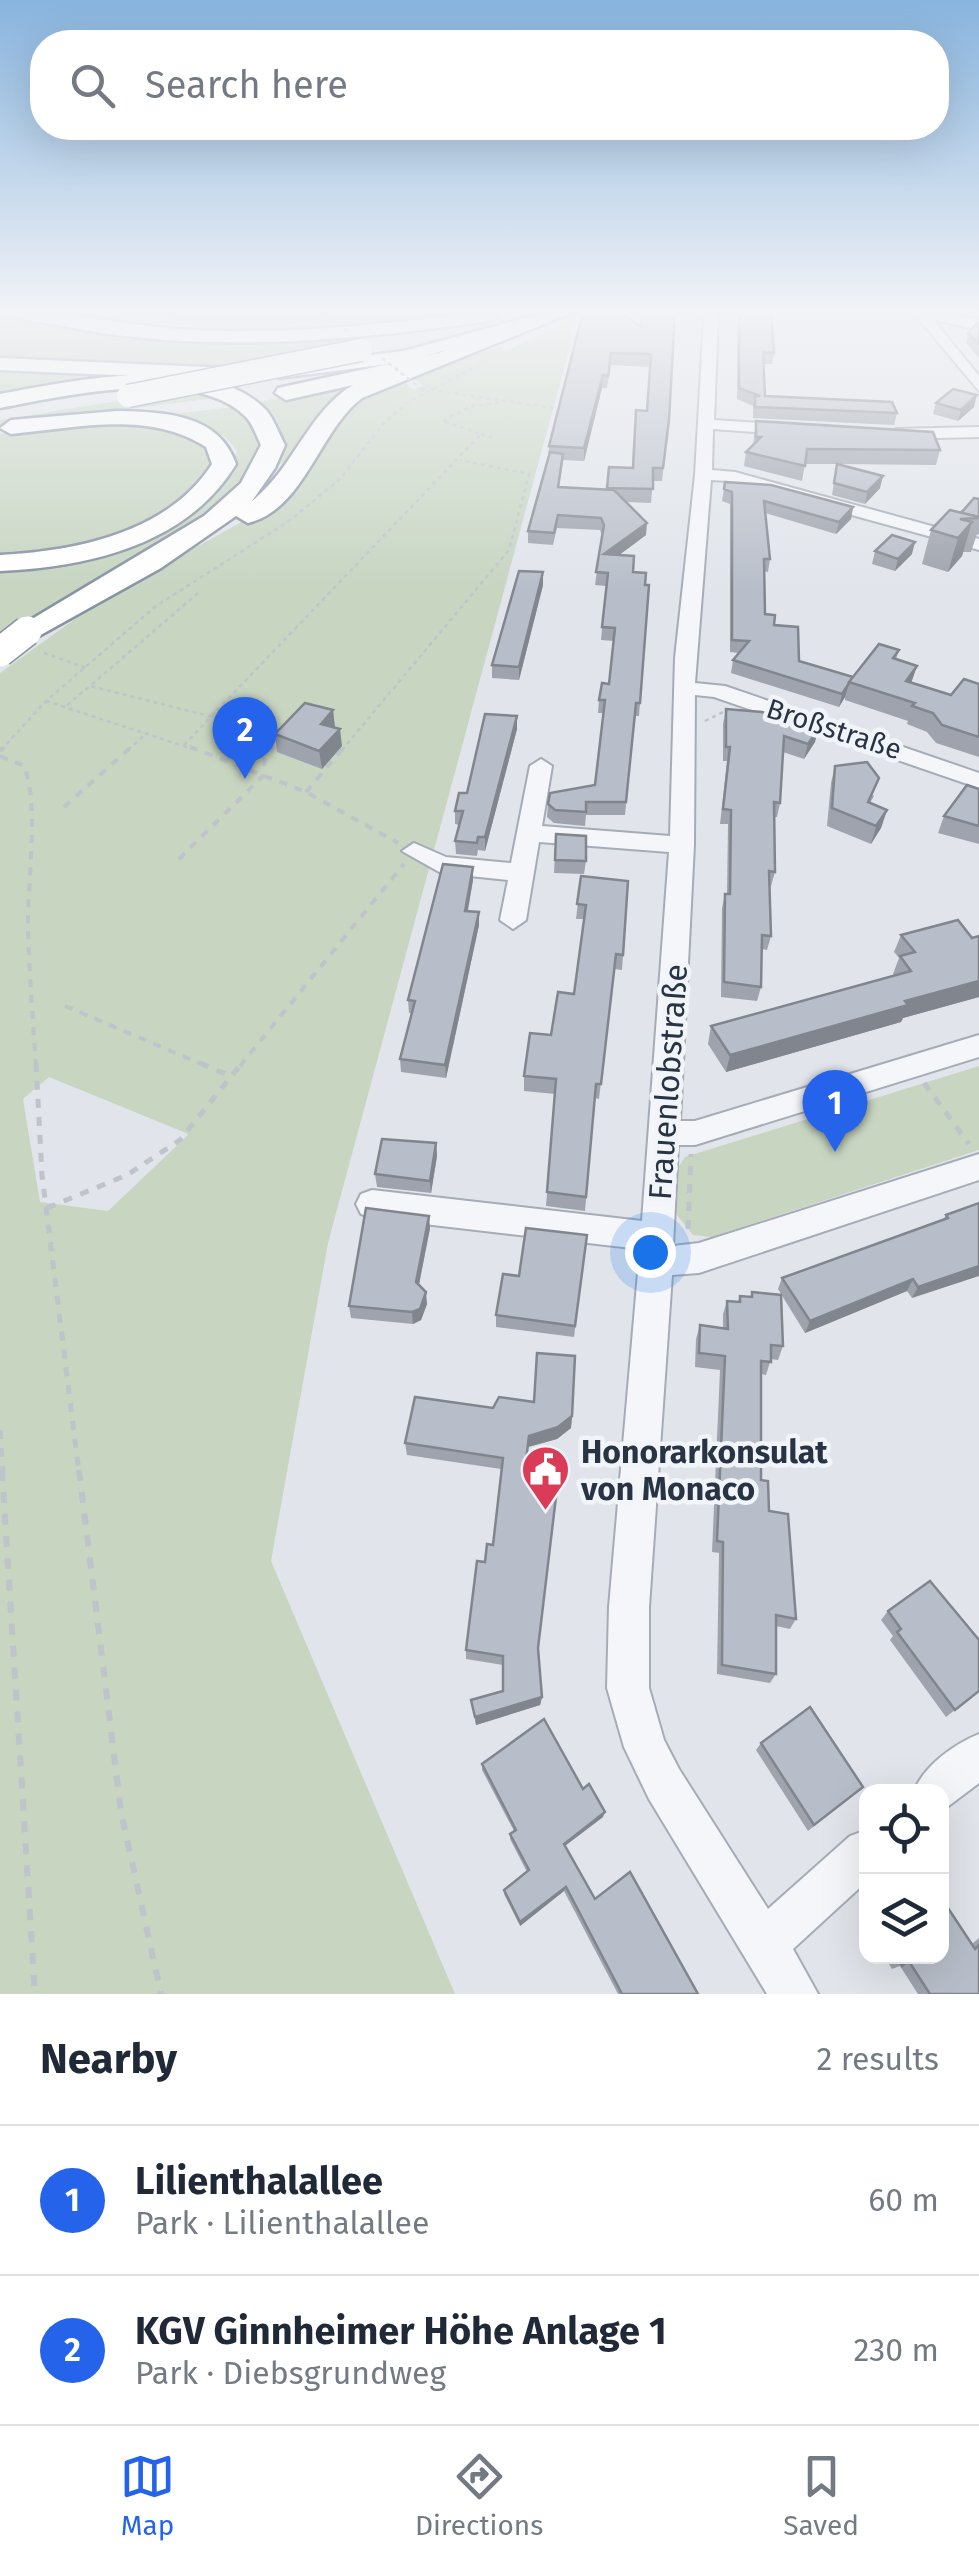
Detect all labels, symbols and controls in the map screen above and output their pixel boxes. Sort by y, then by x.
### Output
search box [30,30,949,140]
icon: search [65,58,120,113]
text: Search here [145,62,348,108]
street label: Broßstraße [762,692,906,766]
pin: 2 [212,696,278,779]
street label: Frauenlobstraße [641,963,695,1201]
pin: 1 [802,1070,868,1152]
your location [625,1227,676,1278]
place label: Honorarkonsulat von Monaco [580,1433,828,1508]
public building icon: Honorarkonsulat von Monaco [520,1444,572,1512]
map controls [859,1784,949,1964]
button: locate [859,1784,949,1874]
button: layers [859,1874,949,1964]
text: Nearby [40,2034,177,2084]
text: 2 results [816,2040,939,2078]
text: Lilienthalallee [135,2158,383,2204]
text: 1 [65,2181,80,2219]
text: 60 m [868,2181,939,2219]
text: Park · Lilienthalallee [135,2204,429,2242]
text: KGV Ginnheimer Höhe Anlage 1 [135,2308,667,2354]
text: 2 [64,2331,81,2369]
text: 230 m [854,2331,939,2369]
text: Park · Diebsgrundweg [135,2354,446,2392]
tab: Map [120,2449,175,2542]
tab: Directions [415,2449,543,2542]
tab: Saved [783,2449,859,2542]

